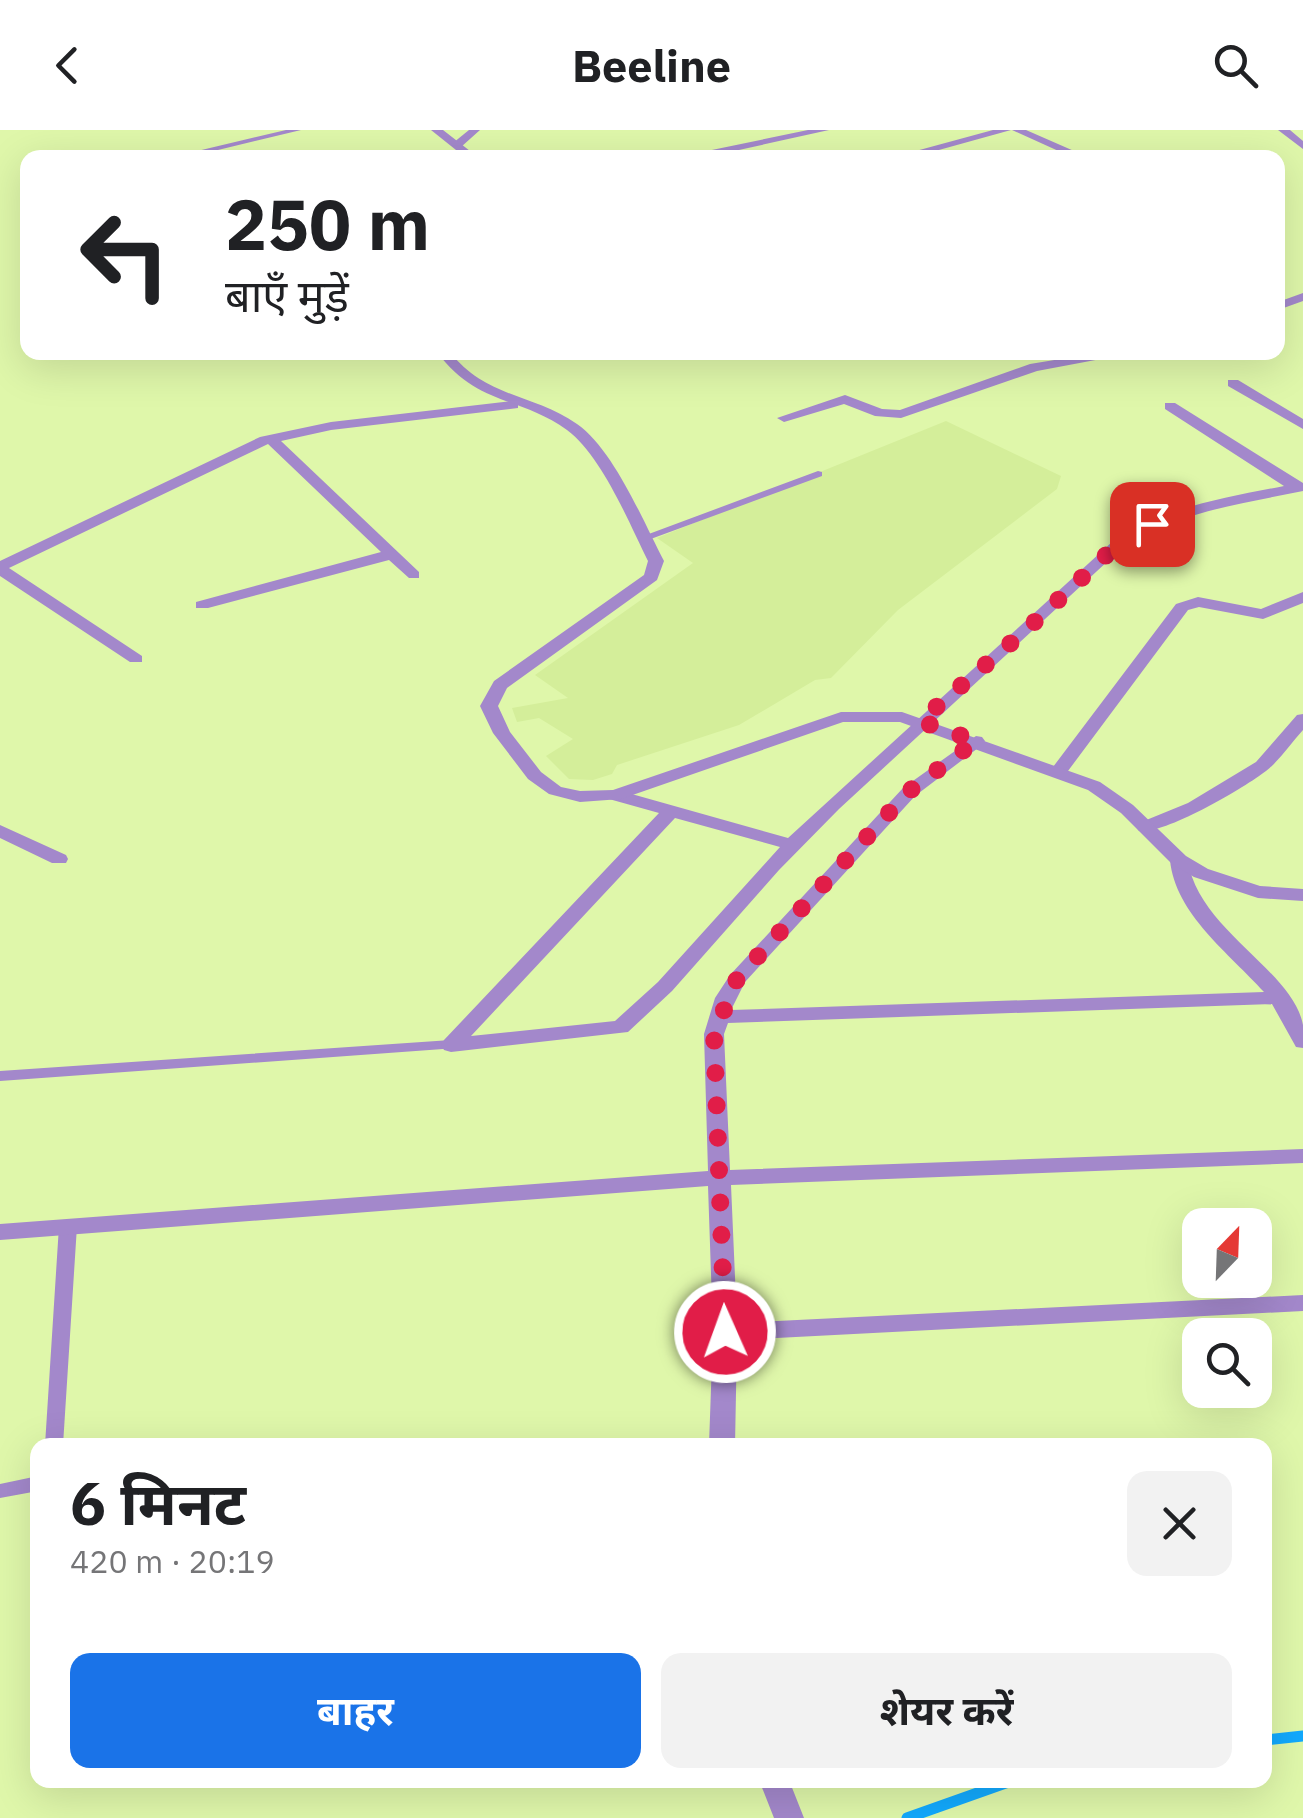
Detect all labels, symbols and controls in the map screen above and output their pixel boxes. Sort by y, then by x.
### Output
text: Beeline [572,36,731,94]
icon: back [40,38,95,93]
icon: search [1208,38,1263,93]
text: 250 m [225,178,430,269]
icon: left [60,190,190,320]
text: बाएँ मुड़ें [225,266,349,324]
pin [1110,482,1195,567]
icon: arrive [1125,497,1180,552]
north arrow [1182,1208,1272,1298]
map controls [1182,1208,1272,1408]
position arrow [673,1280,777,1384]
button: search [1182,1318,1272,1408]
text: 6 मिनट [70,1463,246,1542]
button: close [1127,1471,1232,1576]
text: 420 m · 20:19 [70,1540,275,1582]
button: बाहर [70,1653,641,1768]
button: शेयर करें [661,1653,1232,1768]

